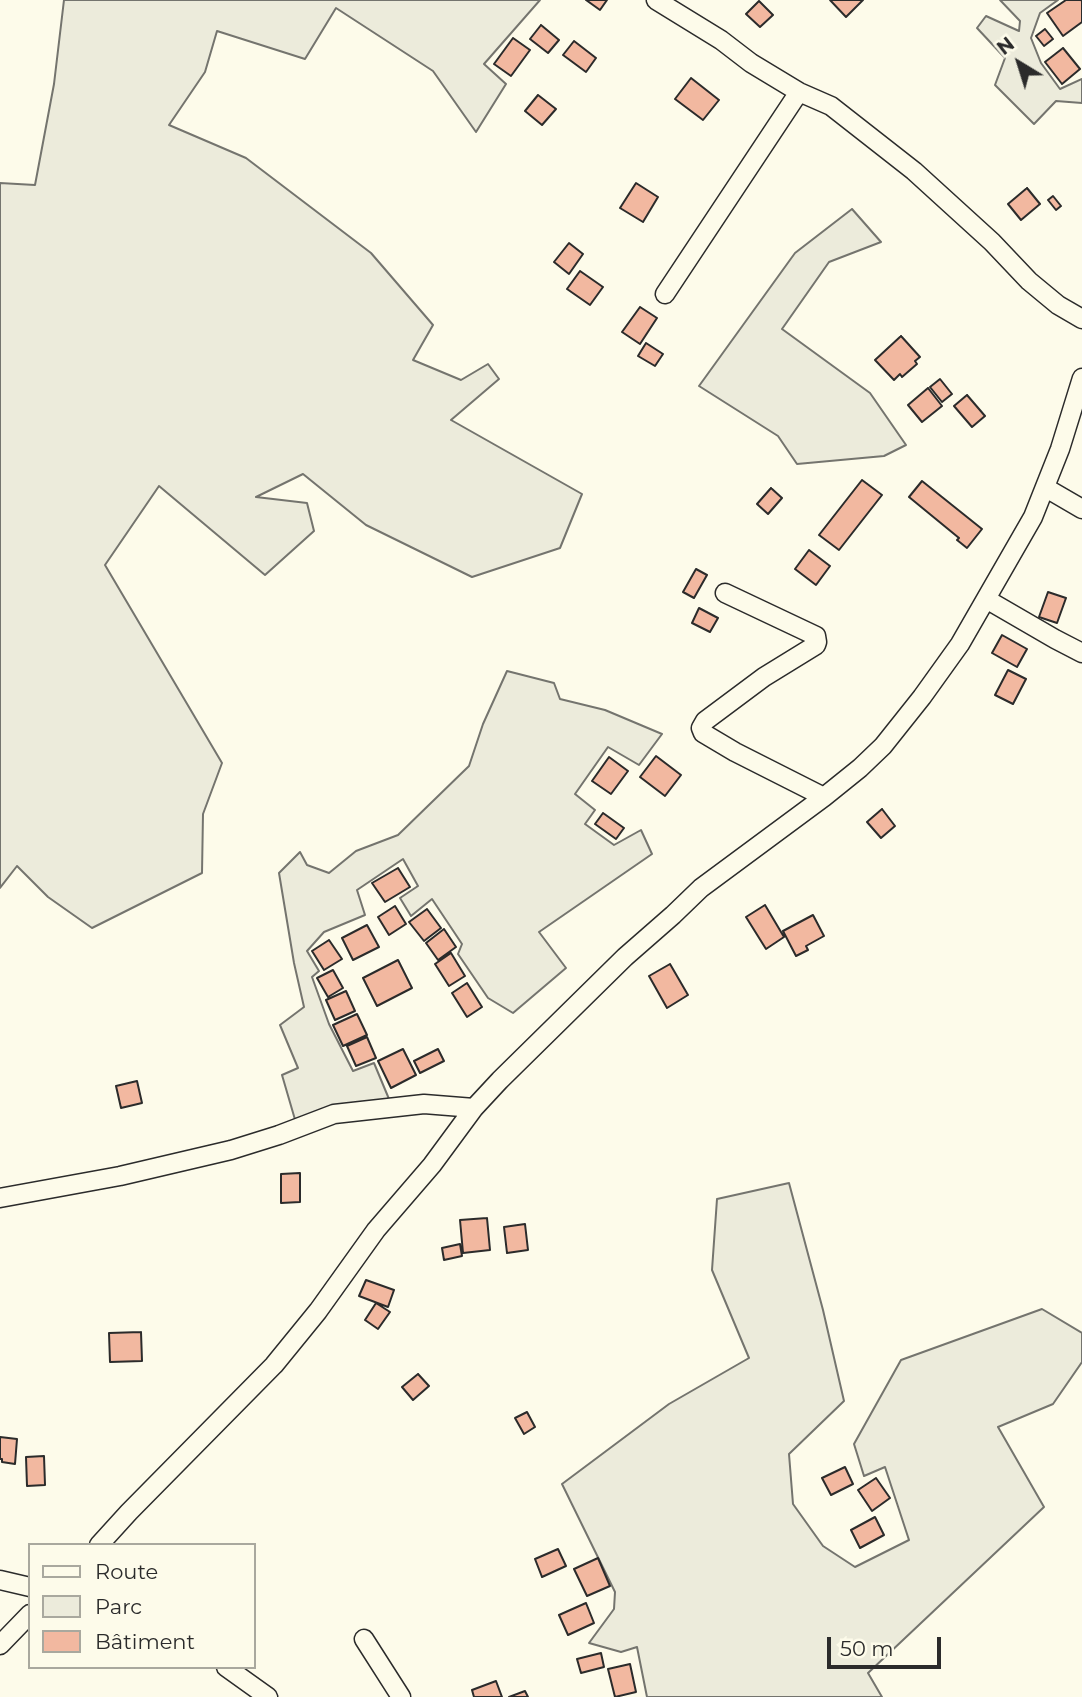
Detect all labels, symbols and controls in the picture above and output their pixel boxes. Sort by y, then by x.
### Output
north arrow [984,28,1054,98]
text: N [993,32,1019,60]
legend [28,1543,256,1669]
text: Route [95,1559,158,1584]
text: Parc [95,1594,142,1619]
scale bar [830,1624,944,1668]
text: Bâtiment [95,1629,195,1654]
text: 50 m [840,1636,894,1661]

